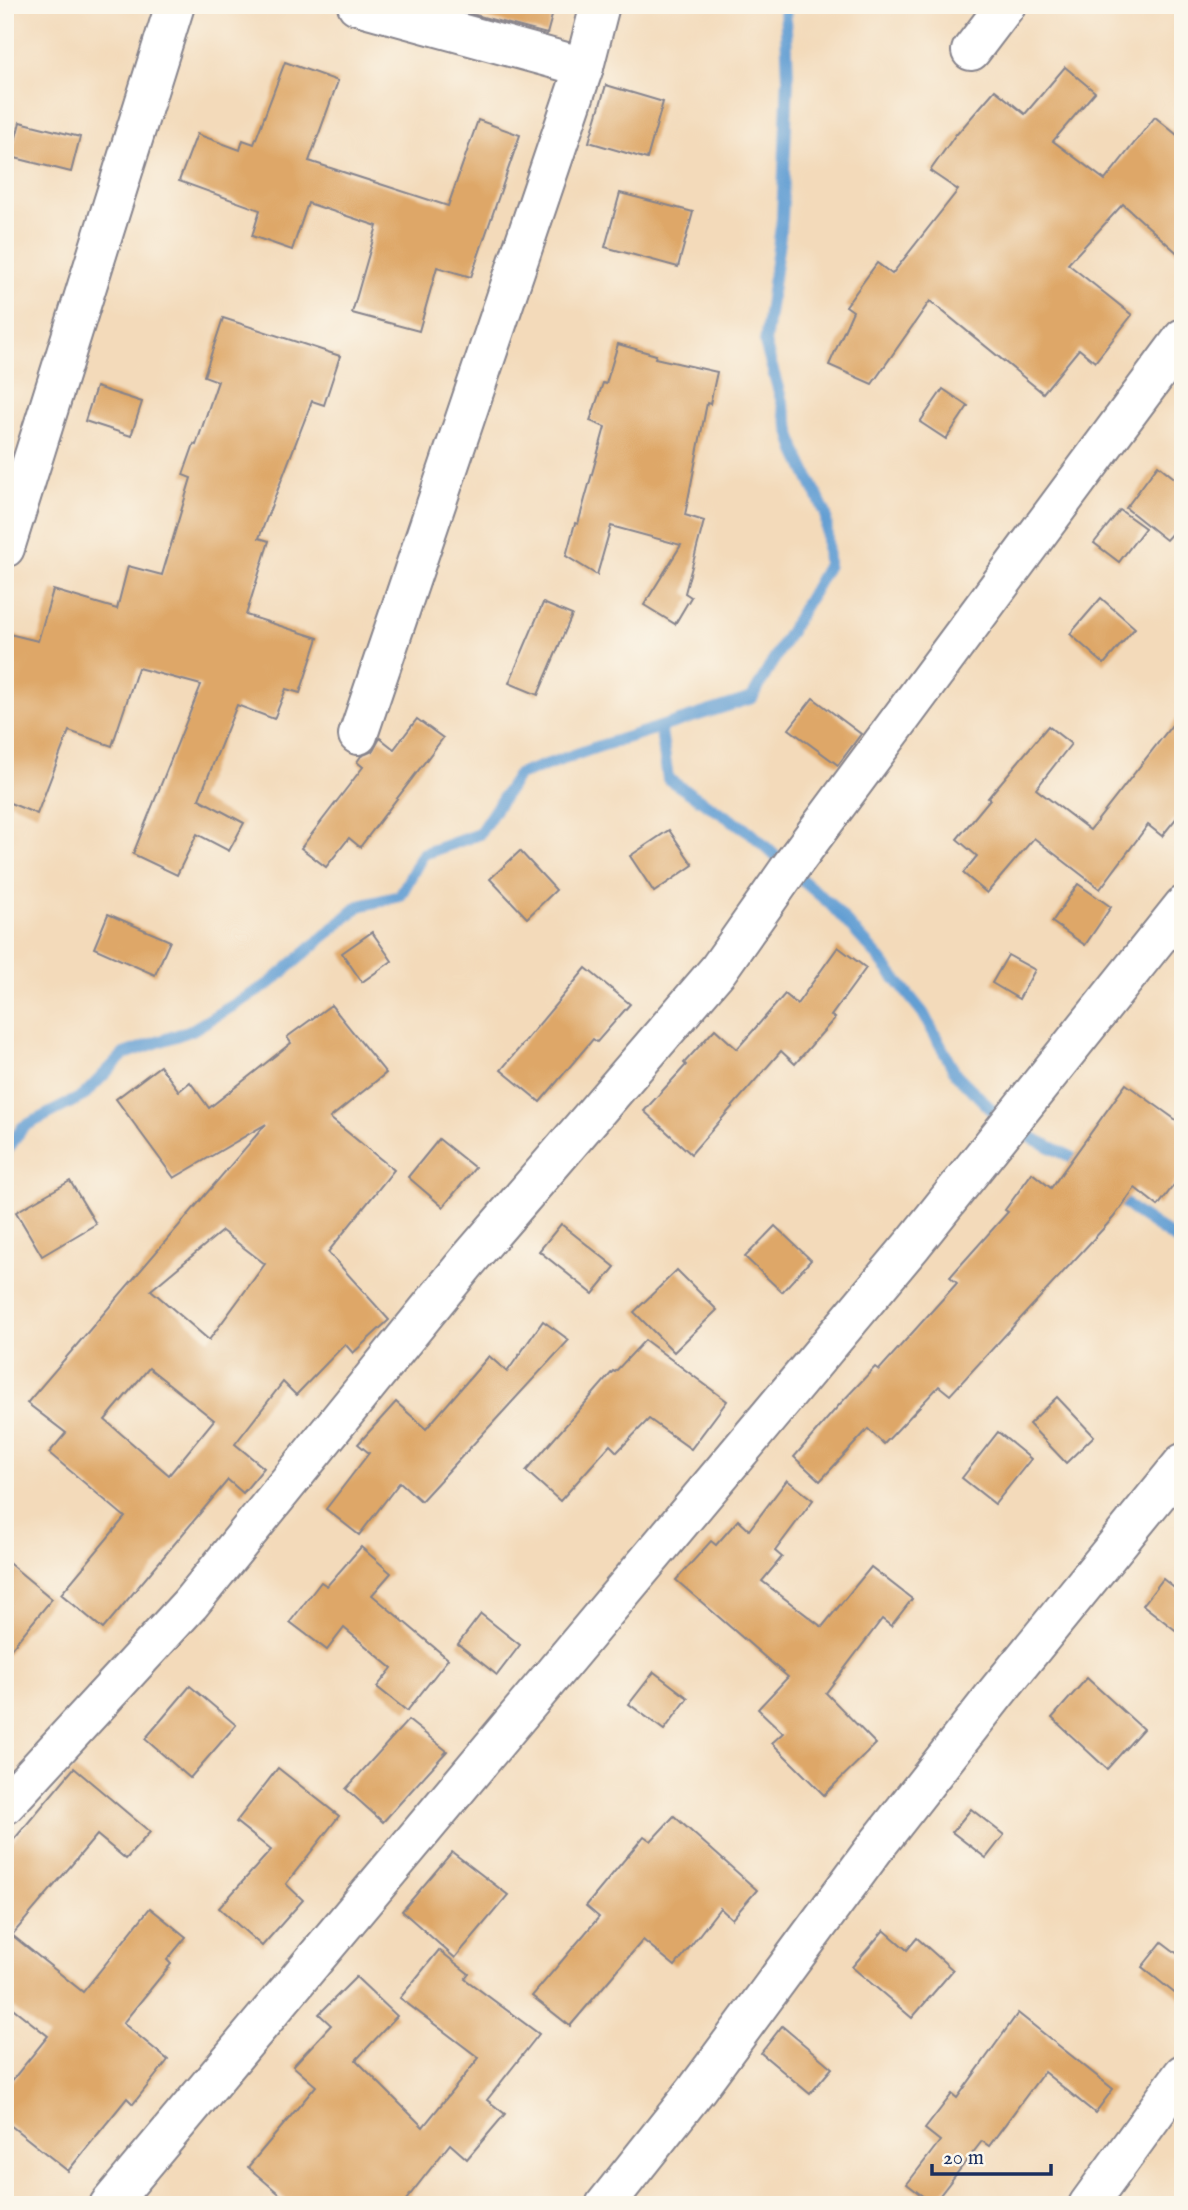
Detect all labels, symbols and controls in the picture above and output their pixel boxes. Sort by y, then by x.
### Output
scale bar [932,2133,1052,2177]
text: 20 m [943,2145,984,2172]

